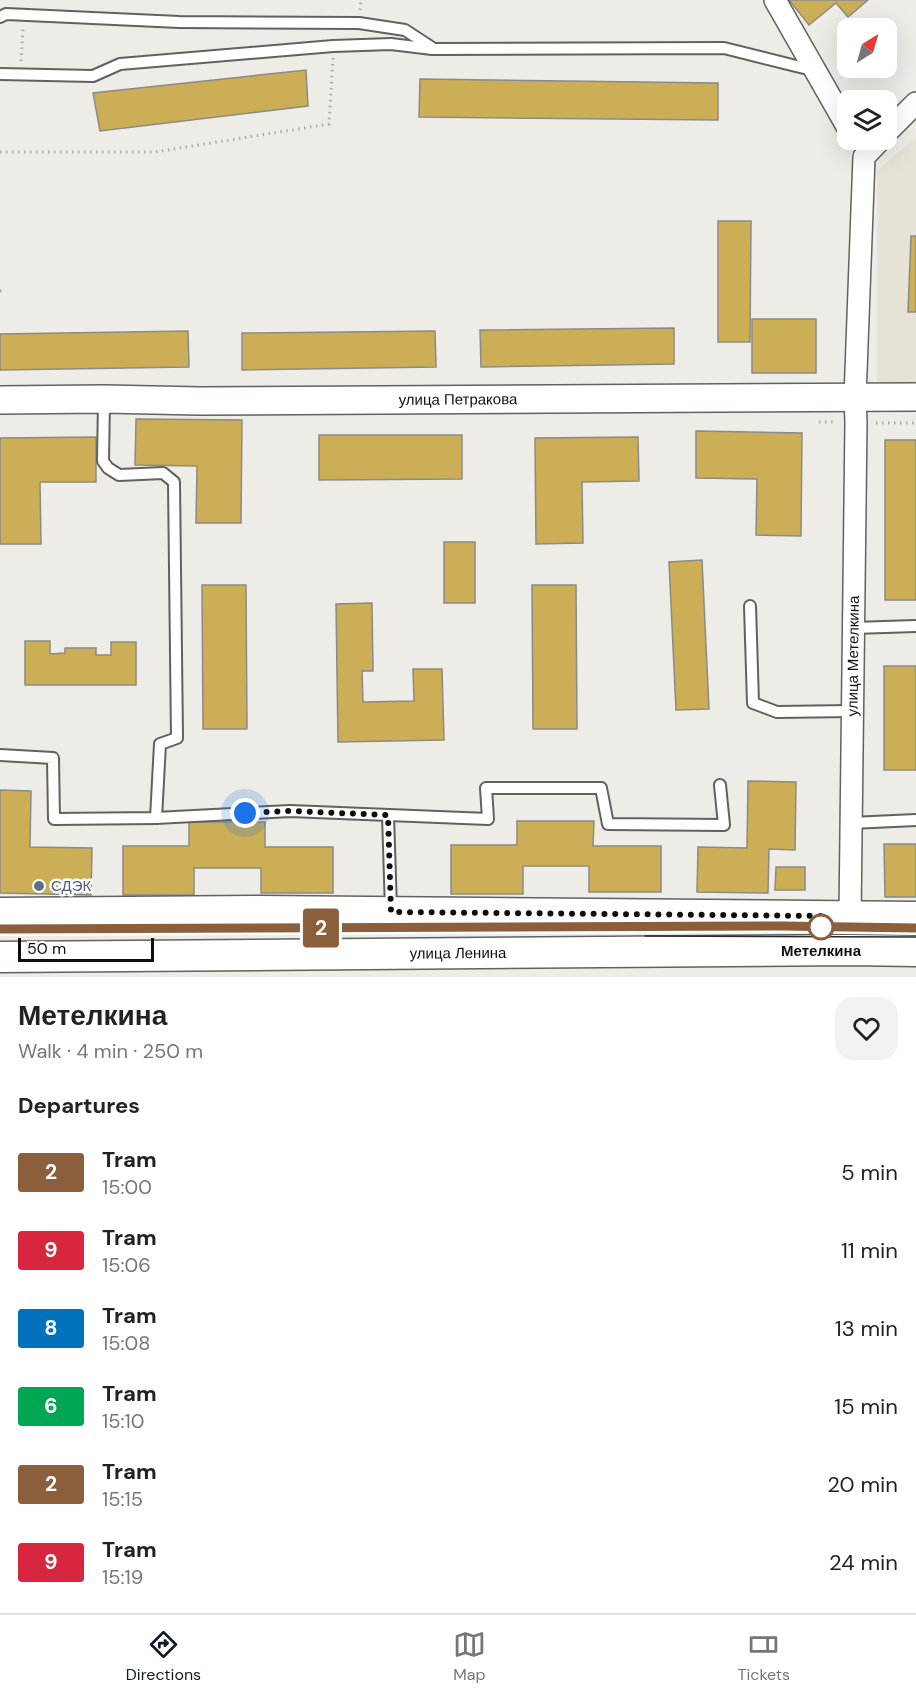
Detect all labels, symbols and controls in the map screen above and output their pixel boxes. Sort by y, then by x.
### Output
north arrow [837,18,897,78]
map controls [837,18,897,150]
button: layers [837,90,897,150]
street label: улица Петракова [399,389,518,410]
street label: улица Метелкина [842,595,864,716]
your location [230,798,260,828]
place label: СДЭК [51,876,91,896]
marker: СДЭК [32,879,46,893]
line badge: 2 [302,908,340,948]
text: 2 [315,914,327,942]
marker: Метелкина [808,914,834,940]
scale bar [18,935,154,962]
text: 50 m [27,938,66,959]
place label: Метелкина [781,941,862,961]
street label: улица Ленина [410,943,507,964]
text: Метелкина [18,997,167,1034]
button: heart [835,997,898,1060]
text: Walk · 4 min · 250 m [18,1038,203,1064]
text: Departures [18,1091,140,1120]
text: Tram [102,1145,157,1174]
text: 2 [45,1158,57,1186]
text: 5 min [841,1158,898,1187]
text: 15:00 [102,1174,152,1200]
text: Tram [102,1223,157,1252]
text: 9 [44,1236,58,1264]
text: 11 min [841,1236,898,1265]
text: 15:06 [102,1252,151,1278]
text: Tram [102,1301,157,1330]
text: 8 [44,1314,58,1342]
text: 13 min [835,1314,898,1343]
text: 15:08 [102,1330,150,1356]
text: Tram [102,1379,157,1408]
text: 6 [44,1392,58,1420]
text: 15 min [834,1392,898,1421]
text: 15:10 [102,1408,144,1434]
text: Tram [102,1457,157,1486]
text: 2 [45,1470,57,1498]
text: 20 min [827,1470,898,1499]
text: 15:15 [102,1486,143,1512]
text: Tram [102,1535,157,1564]
text: 9 [44,1548,58,1576]
text: 24 min [829,1548,898,1577]
text: 15:19 [102,1564,143,1590]
tab: Directions [126,1628,201,1685]
tab: Map [453,1628,486,1685]
tab: Tickets [738,1628,790,1685]

